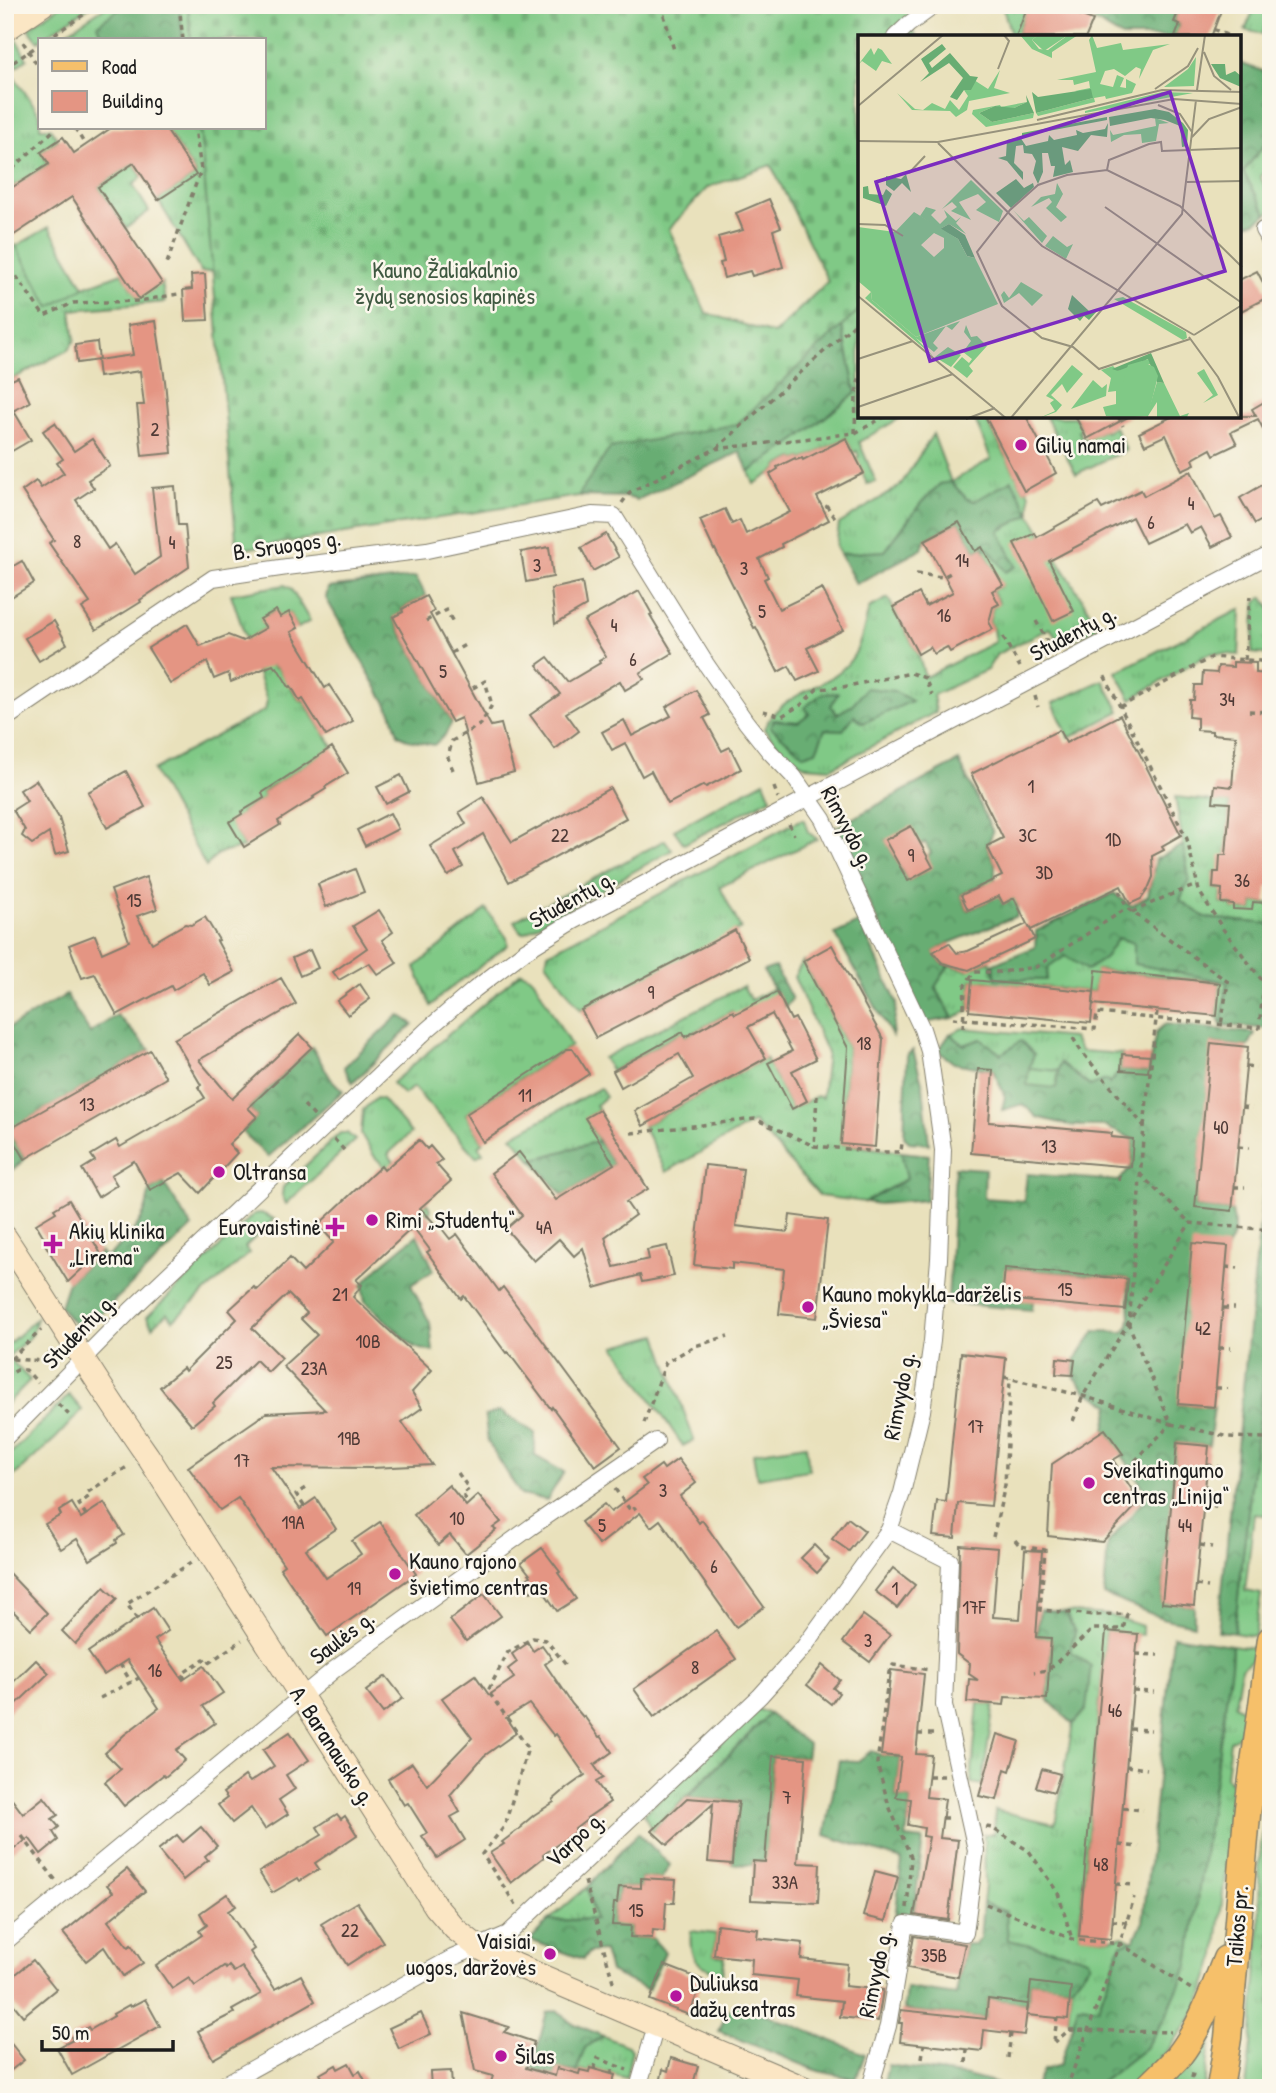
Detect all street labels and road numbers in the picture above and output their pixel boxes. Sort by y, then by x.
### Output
street label: B. Sruogos g. [231,522,343,567]
street label: Studentų g. [1024,597,1121,668]
street label: Rimvydo g. [814,780,883,873]
street label: Studentų g. [523,862,620,935]
street label: Studentų g. [35,1286,122,1375]
street label: Rimvydo g. [875,1349,922,1442]
street label: Saulės g. [303,1602,380,1671]
street label: A. Baranausko g. [283,1680,384,1812]
street label: Varpo g. [538,1803,611,1874]
street label: Taikos pr. [1218,1884,1255,1968]
street label: Rimvydo g. [850,1927,899,2021]

